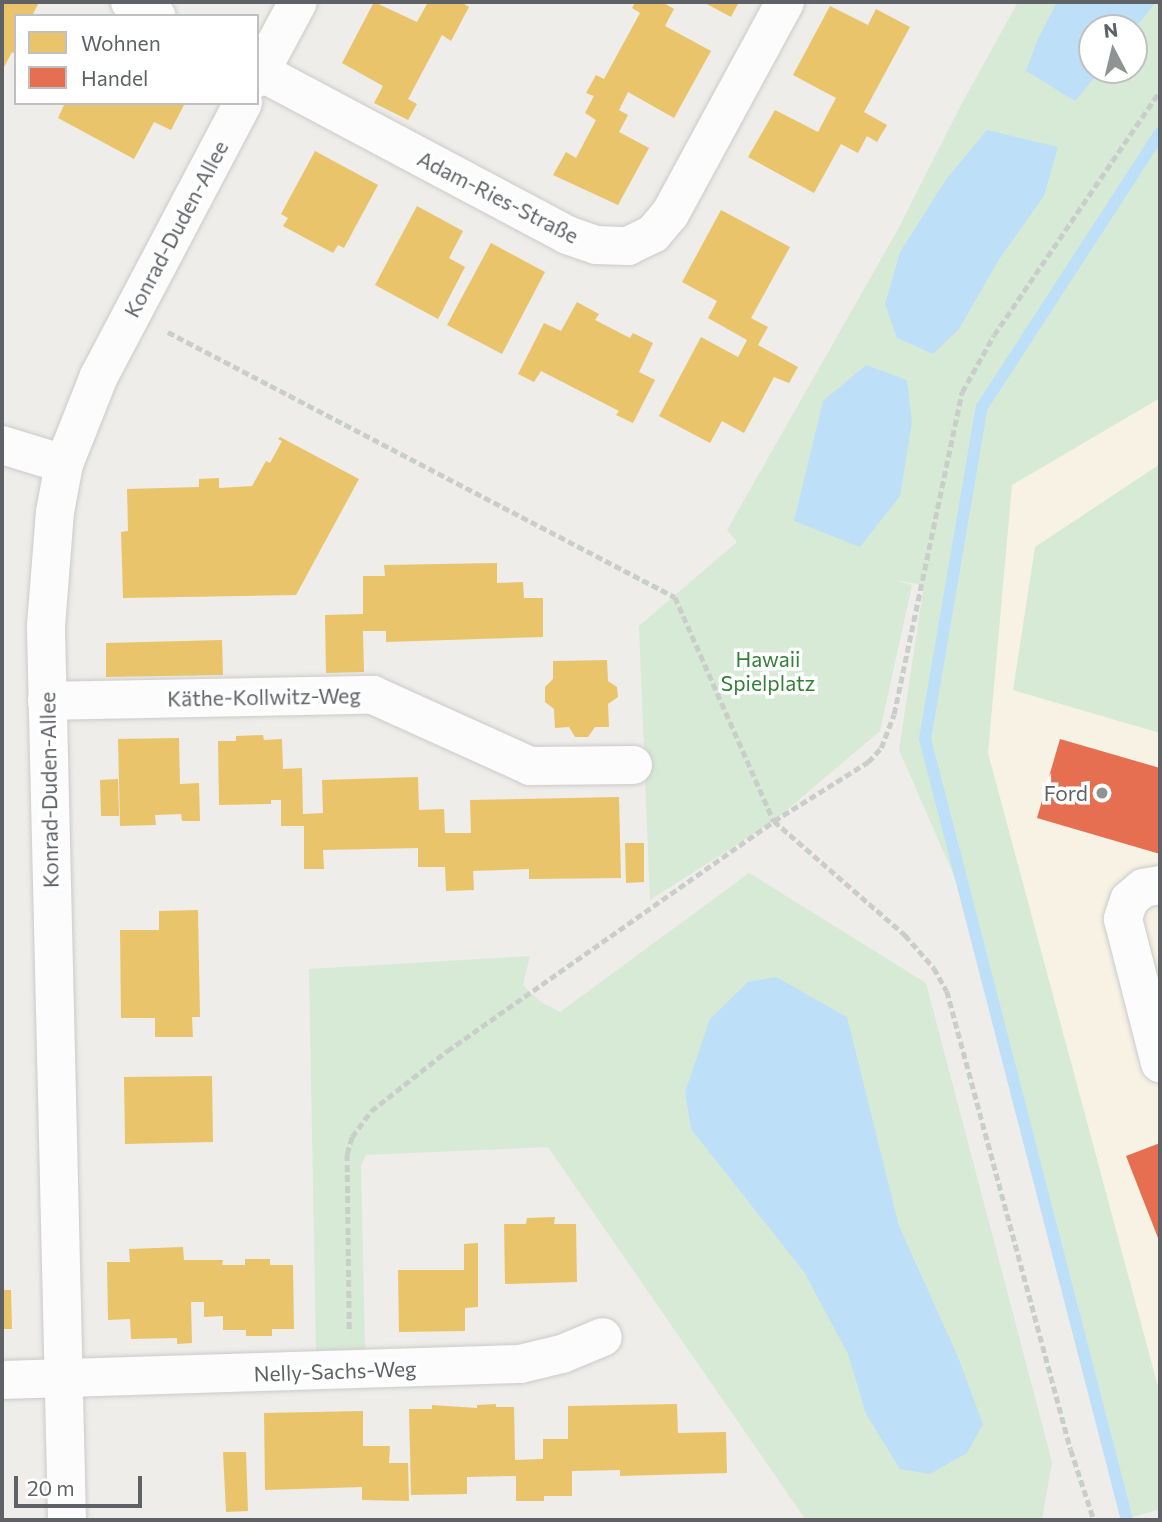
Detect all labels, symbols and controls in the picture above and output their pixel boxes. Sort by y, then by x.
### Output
legend [14,14,259,105]
north arrow [1078,14,1148,84]
text: N [1102,17,1119,42]
text: Wohnen [81,30,161,55]
text: Handel [81,65,148,90]
street label: Konrad-Duden-Allee [119,136,233,322]
street label: Adam-Ries-Straße [413,146,583,248]
park label: Hawaii Spielplatz [721,646,815,696]
street label: Käthe-Kollwitz-Weg [167,683,361,711]
street label: Konrad-Duden-Allee [35,692,63,888]
place label: Ford [1044,780,1088,806]
marker: Ford [1094,785,1110,801]
street label: Nelly-Sachs-Weg [253,1356,417,1386]
scale bar [18,1462,145,1506]
text: 20 m [27,1475,75,1500]

